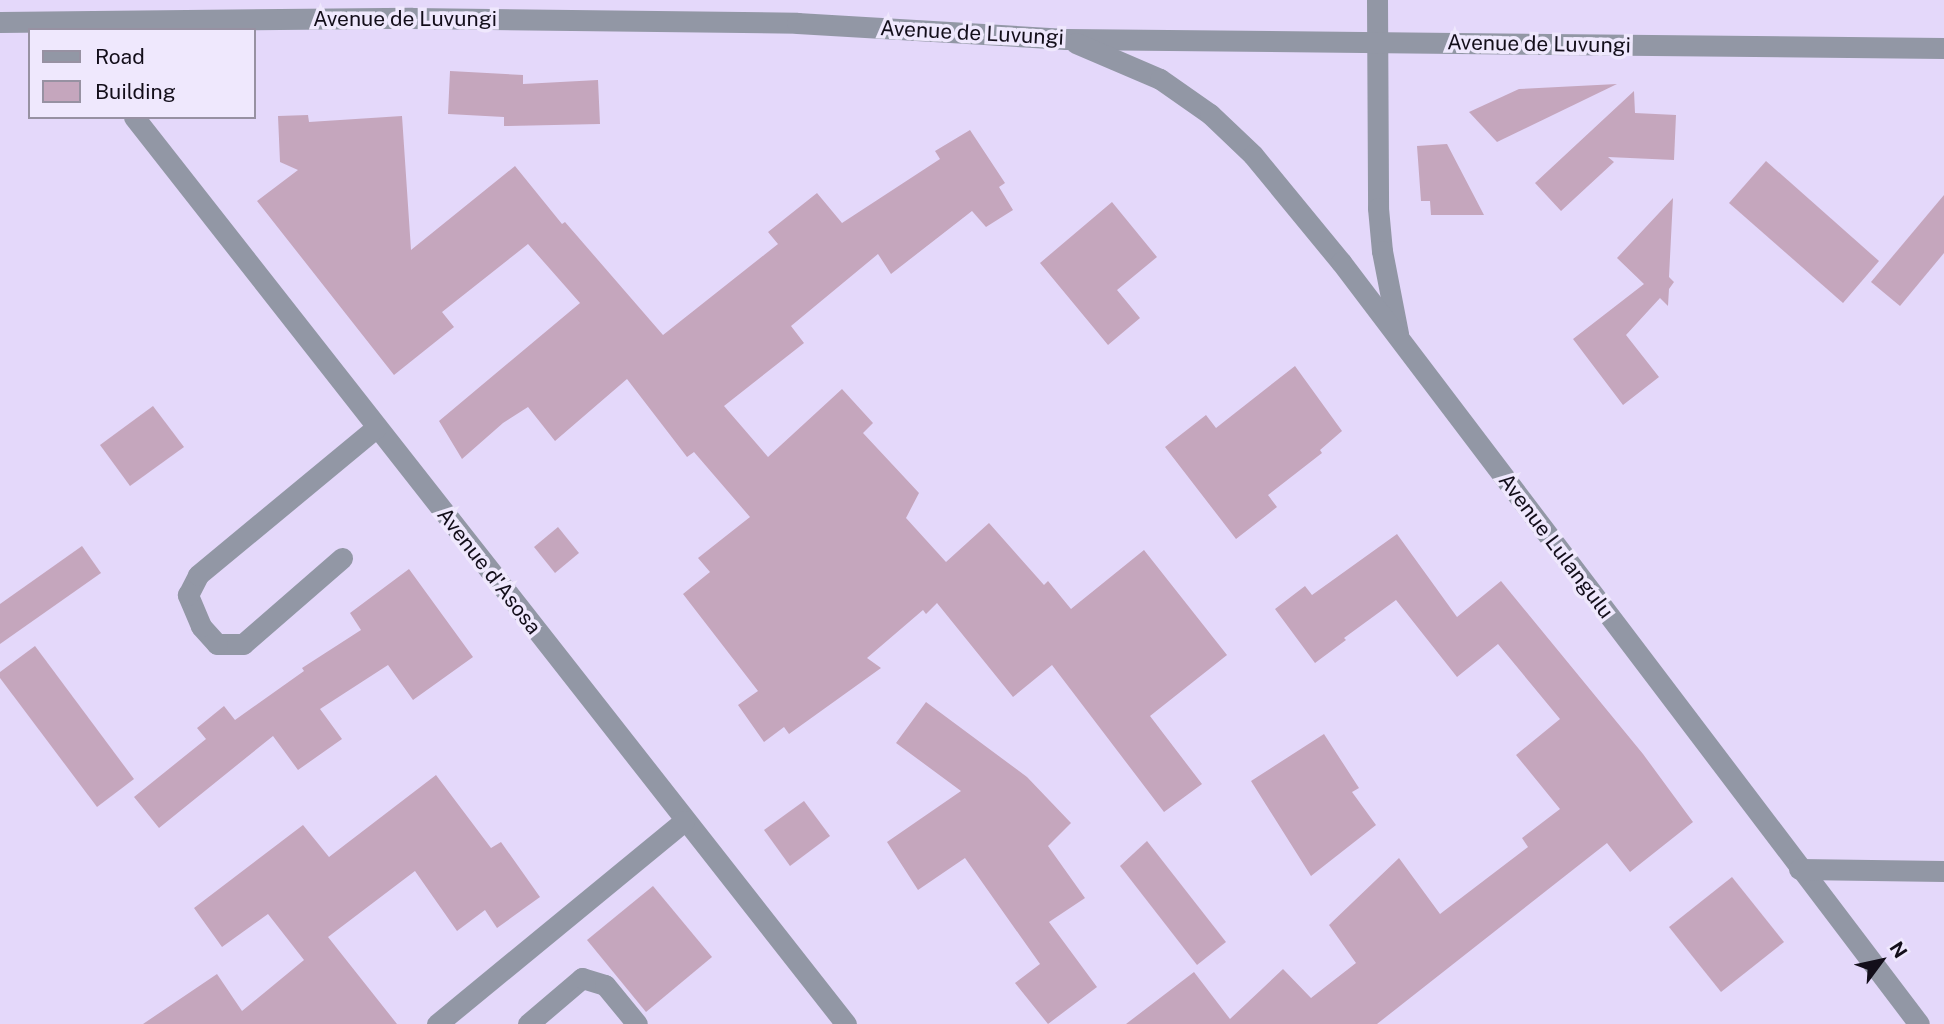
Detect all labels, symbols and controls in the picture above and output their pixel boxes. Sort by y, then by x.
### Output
street label: Avenue de Luvungi [313,6,497,32]
street label: Avenue de Luvungi [879,16,1065,50]
legend [28,28,256,119]
street label: Avenue de Luvungi [1447,30,1631,58]
text: Road [95,44,145,69]
text: Building [95,79,176,104]
street label: Avenue Lulangulu [1493,469,1619,623]
street label: Avenue d'Asosa [432,503,546,639]
north arrow [1846,926,1916,996]
text: N [1885,937,1912,962]

